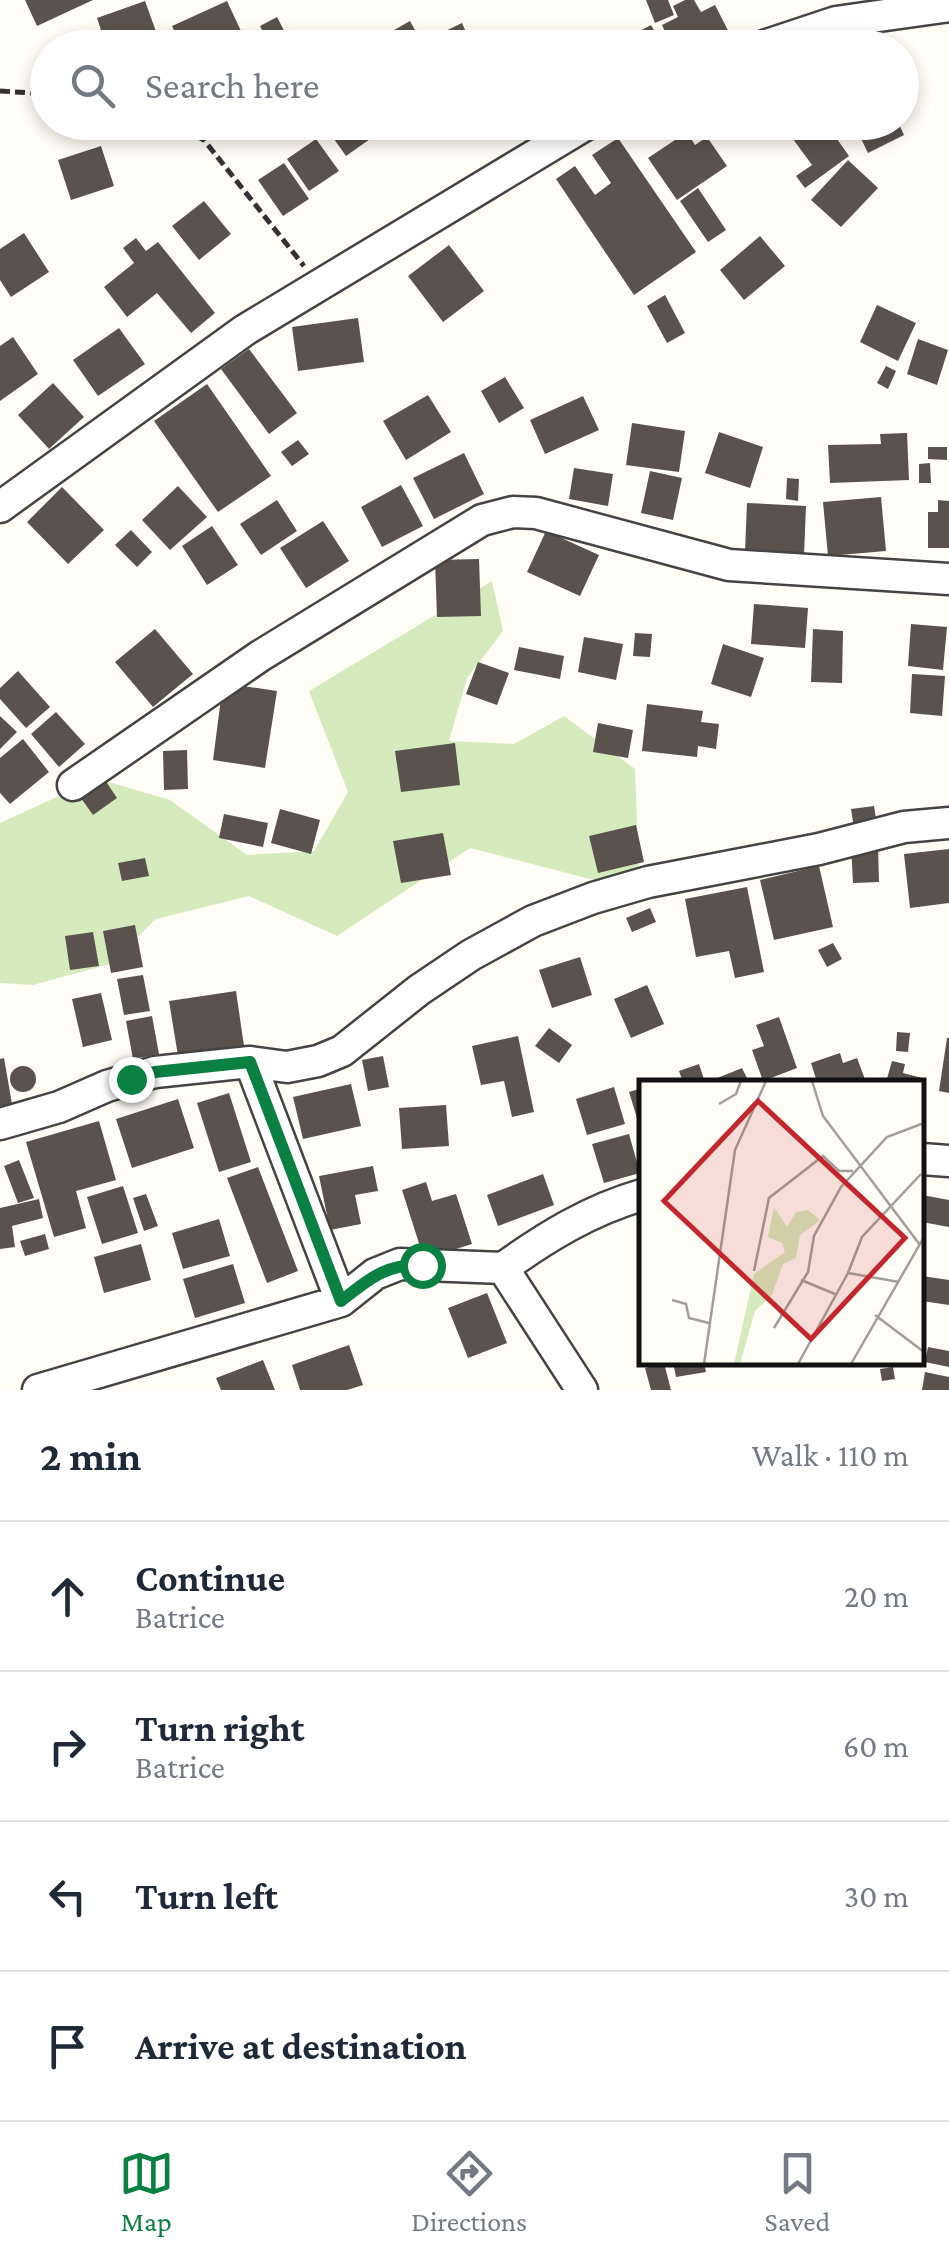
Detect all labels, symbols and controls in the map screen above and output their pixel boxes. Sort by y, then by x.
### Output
search box [30,30,919,140]
icon: search [65,58,120,113]
text: Search here [145,64,319,106]
route end [109,1057,155,1103]
inset map [639,1080,924,1365]
route start [400,1243,446,1289]
text: 2 min [40,1432,141,1479]
text: Walk · 110 m [752,1437,909,1473]
text: Continue [135,1557,285,1599]
icon: ahead [40,1569,95,1624]
text: 20 m [844,1578,909,1614]
text: Batrice [135,1599,225,1635]
text: Turn right [135,1707,304,1749]
icon: right [40,1719,95,1774]
text: 60 m [843,1728,909,1764]
text: Batrice [135,1749,225,1785]
icon: left [40,1869,95,1924]
text: Turn left [135,1875,278,1917]
text: 30 m [844,1878,909,1914]
icon: arrive [40,2019,95,2074]
text: Arrive at destination [135,2025,467,2067]
tab: Map [119,2146,174,2237]
tab: Directions [411,2146,527,2237]
tab: Saved [765,2146,830,2237]

